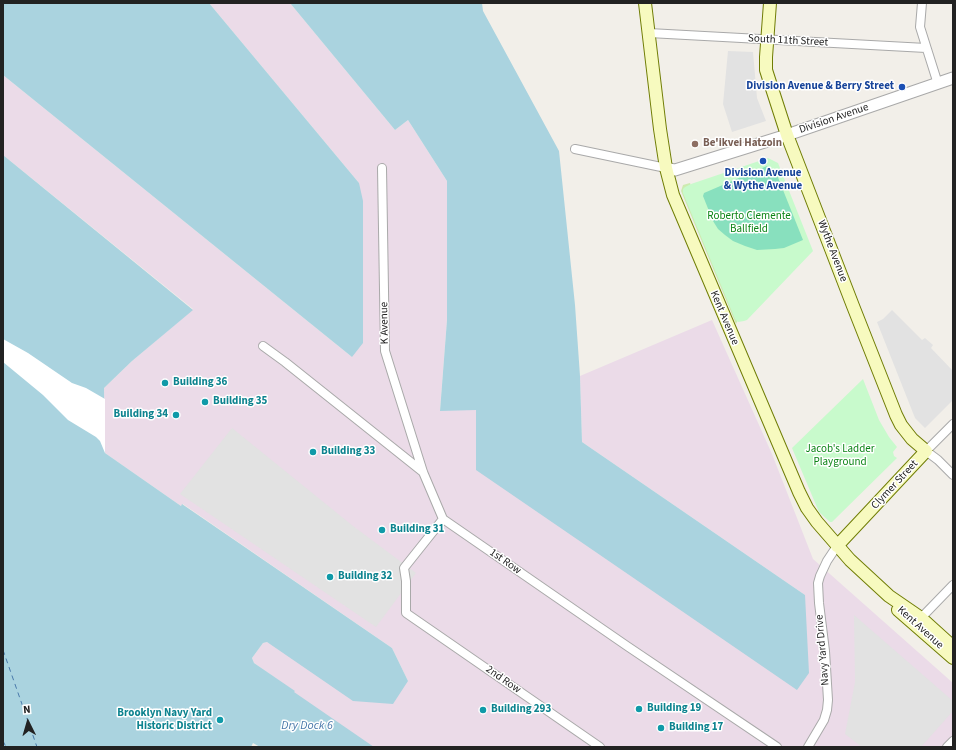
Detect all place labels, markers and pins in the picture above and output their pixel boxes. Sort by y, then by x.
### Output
place label: Division Avenue & Berry Street [746,80,894,94]
marker: Division Avenue & Berry Street [897,82,907,92]
place label: Be'ikvei Hatzoin [703,137,782,151]
marker: Be'ikvei Hatzoin [690,139,700,149]
marker: Division Avenue & Wythe Avenue [758,156,768,166]
place label: Division Avenue & Wythe Avenue [724,167,802,193]
place label: Building 36 [173,376,227,390]
marker: Building 36 [160,378,170,388]
place label: Building 35 [213,395,267,409]
marker: Building 35 [200,397,210,407]
place label: Building 34 [114,408,168,422]
marker: Building 34 [171,410,181,420]
place label: Building 33 [321,445,375,459]
marker: Building 33 [308,447,318,457]
place label: Building 31 [390,523,444,537]
marker: Building 31 [377,525,387,535]
place label: Building 32 [338,570,392,584]
marker: Building 32 [325,572,335,582]
place label: Building 19 [647,702,701,716]
place label: Building 293 [491,703,551,717]
marker: Building 19 [634,704,644,714]
marker: Building 293 [478,705,488,715]
place label: Brooklyn Navy Yard Historic District [117,707,212,733]
marker: Brooklyn Navy Yard Historic District [215,715,225,725]
place label: Building 17 [669,721,723,735]
marker: Building 17 [656,723,666,733]

